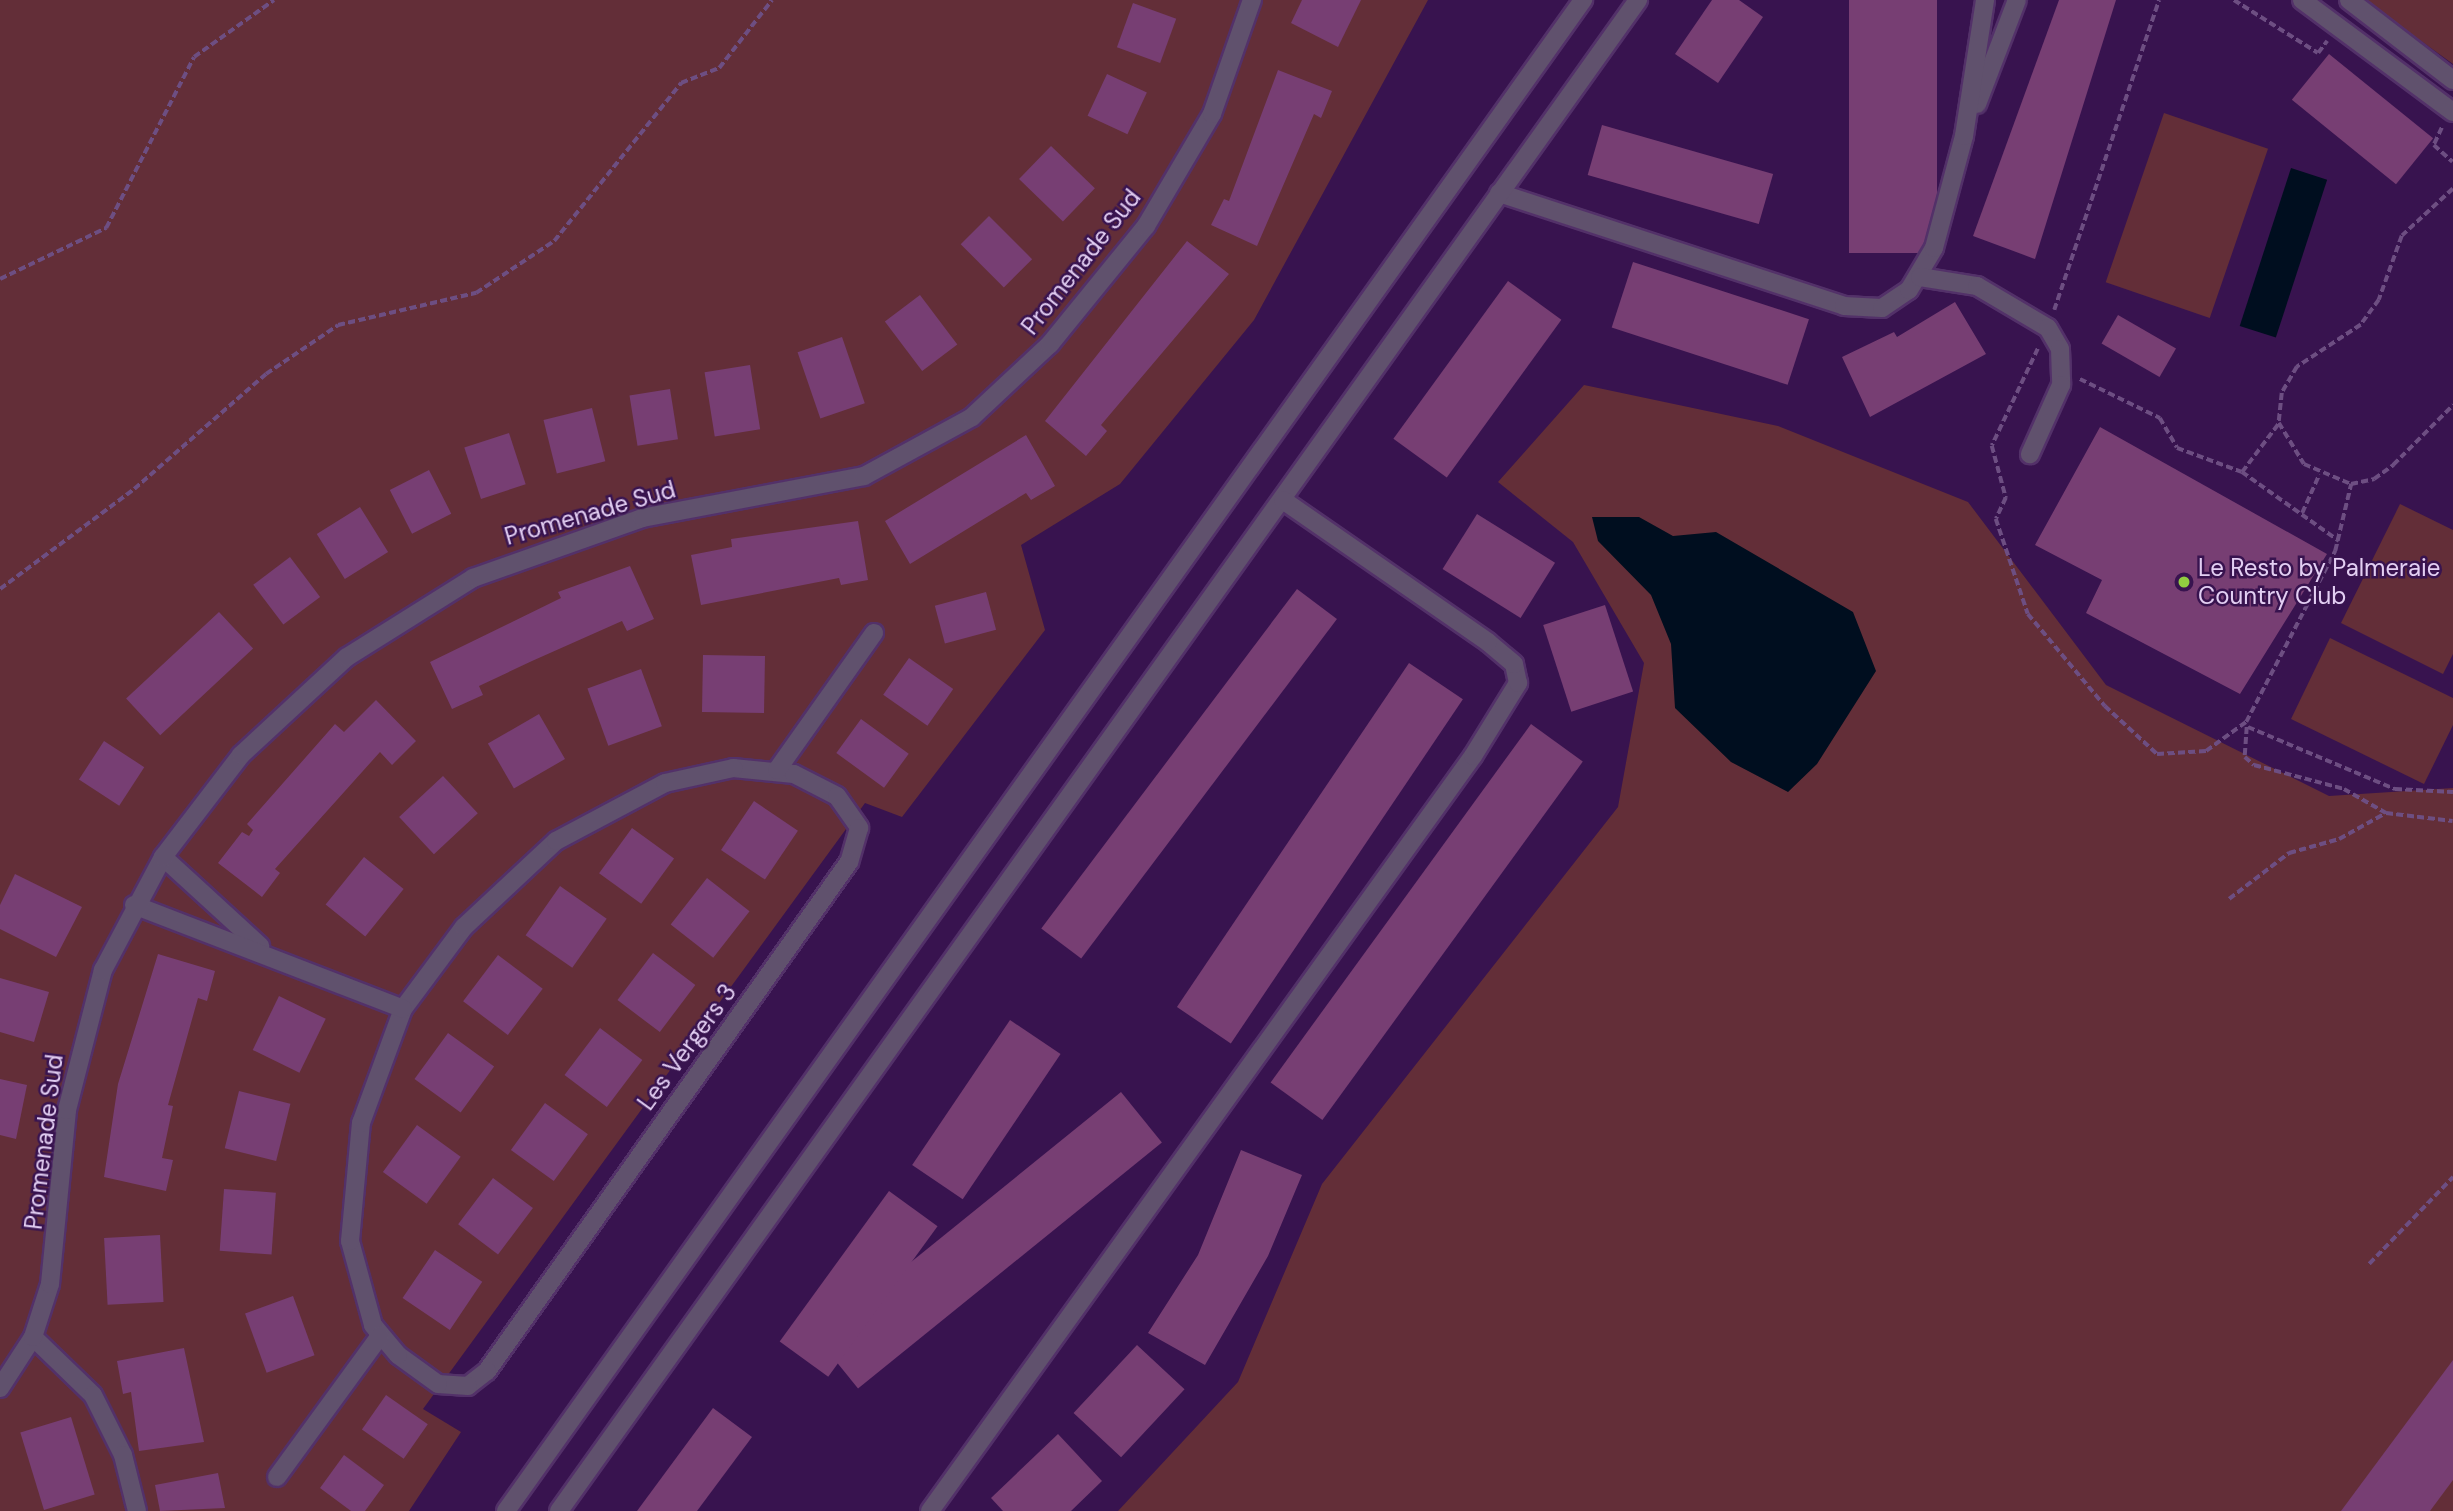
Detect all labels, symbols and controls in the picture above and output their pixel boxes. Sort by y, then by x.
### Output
street label: Promenade Sud [1015,184,1147,340]
street label: Promenade Sud [501,475,679,551]
place label: Le Resto by Palmeraie Country Club [2198,554,2440,610]
marker: Le Resto by Palmeraie Country Club [2176,574,2192,590]
street label: Les Vergers 3 [632,978,742,1116]
street label: Promenade Sud [19,1053,69,1231]

